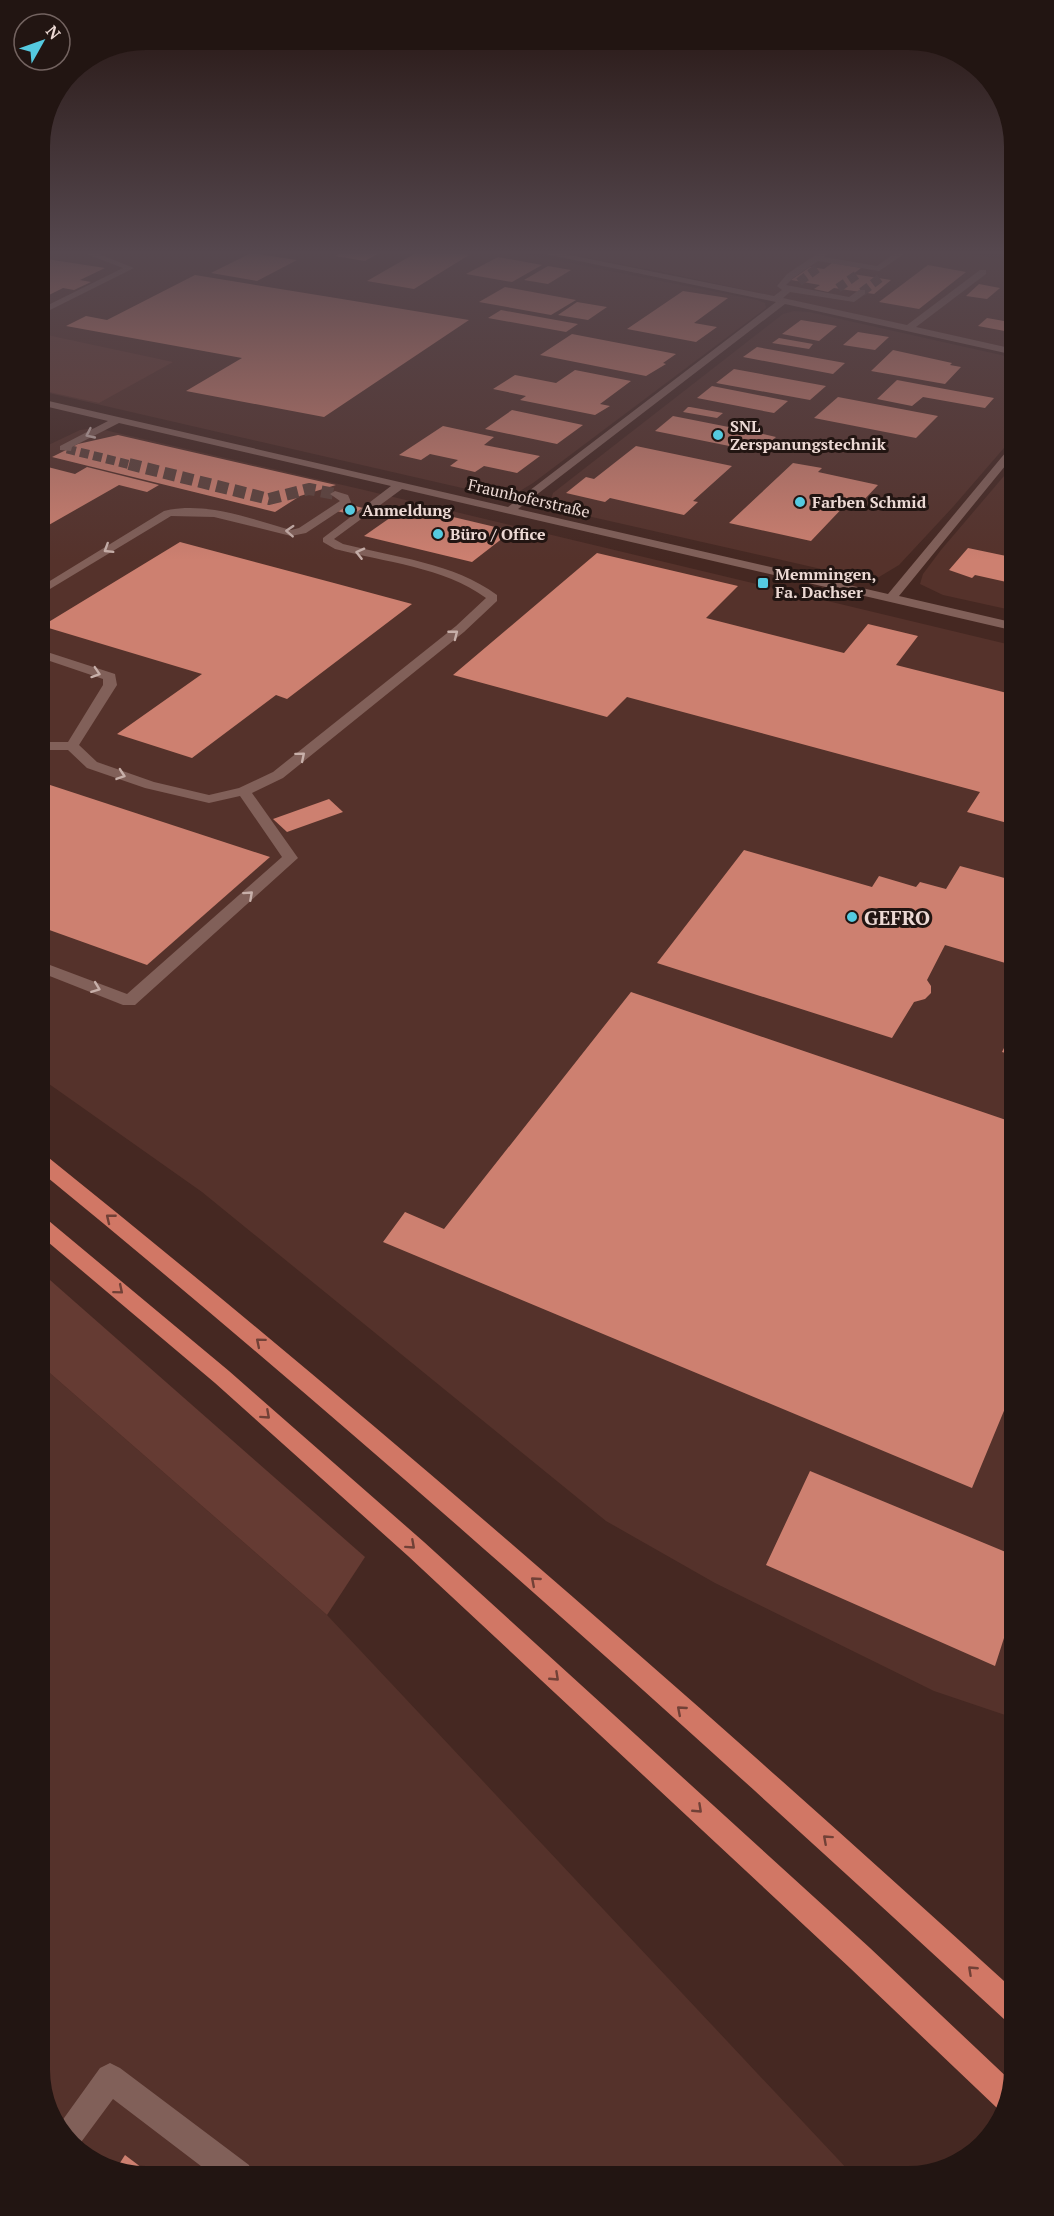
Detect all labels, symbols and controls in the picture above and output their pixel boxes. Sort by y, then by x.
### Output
north arrow [12,12,72,72]
text: N [41,21,66,44]
place label: SNL Zerspanungstechnik [730,415,886,455]
one-way arrow [85,427,96,439]
marker: SNL Zerspanungstechnik [711,428,725,442]
street label: Fraunhoferstraße [466,473,592,523]
place label: Farben Schmid [812,491,927,513]
marker: Farben Schmid [793,495,807,509]
place label: Anmeldung [362,499,452,521]
marker: Anmeldung [343,503,357,517]
place label: Büro / Office [450,523,546,545]
one-way arrow [285,524,294,537]
marker: Büro / Office [431,527,445,541]
one-way arrow [104,542,115,553]
one-way arrow [356,547,366,560]
place label: Memmingen, Fa. Dachser [775,563,876,603]
marker: Memmingen, Fa. Dachser [756,576,770,590]
one-way arrow [447,631,458,642]
one-way arrow [90,665,101,678]
one-way arrow [294,752,305,763]
one-way arrow [115,768,126,781]
one-way arrow [242,891,252,902]
place label: GEFRO [864,904,930,931]
marker: GEFRO [845,910,859,924]
one-way arrow [90,981,101,993]
one-way arrow [106,1214,117,1225]
one-way arrow [112,1283,123,1294]
one-way arrow [256,1338,267,1349]
one-way arrow [259,1408,269,1419]
one-way arrow [405,1538,415,1549]
one-way arrow [531,1577,542,1588]
one-way arrow [548,1670,559,1681]
one-way arrow [677,1706,688,1717]
one-way arrow [691,1802,702,1813]
one-way arrow [823,1835,834,1846]
one-way arrow [968,1966,979,1977]

